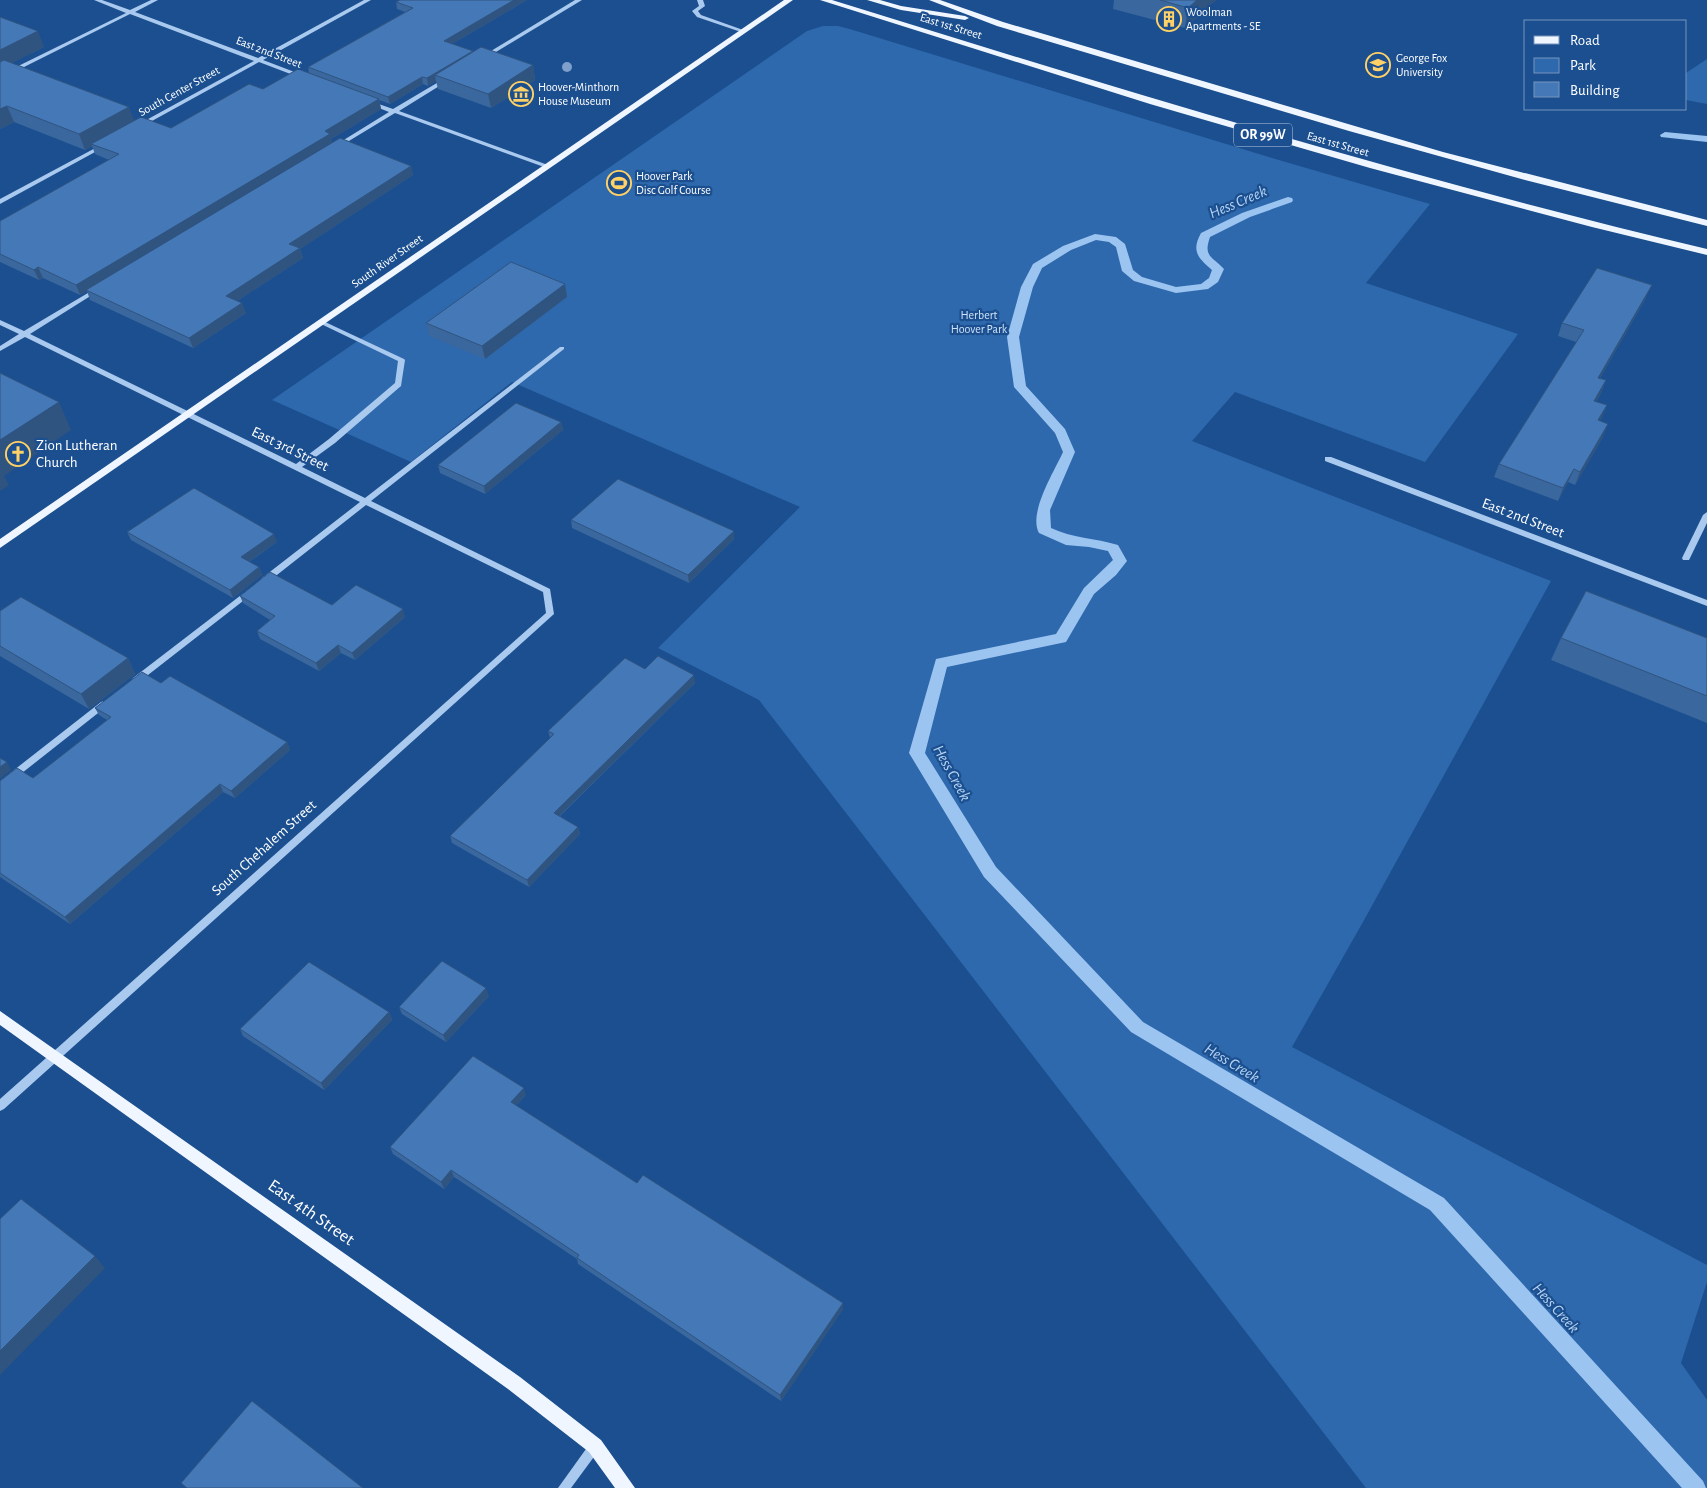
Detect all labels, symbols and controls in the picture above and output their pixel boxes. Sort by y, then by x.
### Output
building icon: Woolman Apartments - SE [1156,6,1182,32]
place label: Woolman Apartments - SE [1186,6,1261,32]
street label: East 1st Street [919,11,983,41]
legend [1524,20,1687,110]
text: Road [1570,33,1600,48]
street label: East 2nd Street [234,34,304,70]
school or university icon: George Fox University [1365,52,1391,78]
place label: George Fox University [1396,52,1447,79]
text: Park [1570,58,1596,73]
street label: South Center Street [137,64,222,118]
museum icon: Hoover-Minthorn House Museum [508,81,534,107]
place label: Hoover-Minthorn House Museum [538,81,619,107]
text: Building [1570,83,1620,98]
road number: OR 99W [1234,124,1292,146]
street label: East 1st Street [1306,129,1371,159]
sports icon: Hoover Park Disc Golf Course [606,170,632,196]
place label: Hoover Park Disc Golf Course [636,170,711,196]
water label: Hess Creek [1207,183,1269,221]
street label: South River Street [349,232,425,290]
park label: Herbert Hoover Park [951,309,1008,335]
street label: East 3rd Street [249,424,331,474]
place label: Zion Lutheran Church [36,438,118,470]
church icon: Zion Lutheran Church [5,441,31,467]
street label: East 2nd Street [1480,495,1566,541]
water label: Hess Creek [930,742,974,804]
street label: South Chehalem Street [209,797,319,899]
water label: Hess Creek [1202,1040,1262,1086]
street label: East 4th Street [264,1177,358,1250]
water label: Hess Creek [1530,1280,1582,1336]

